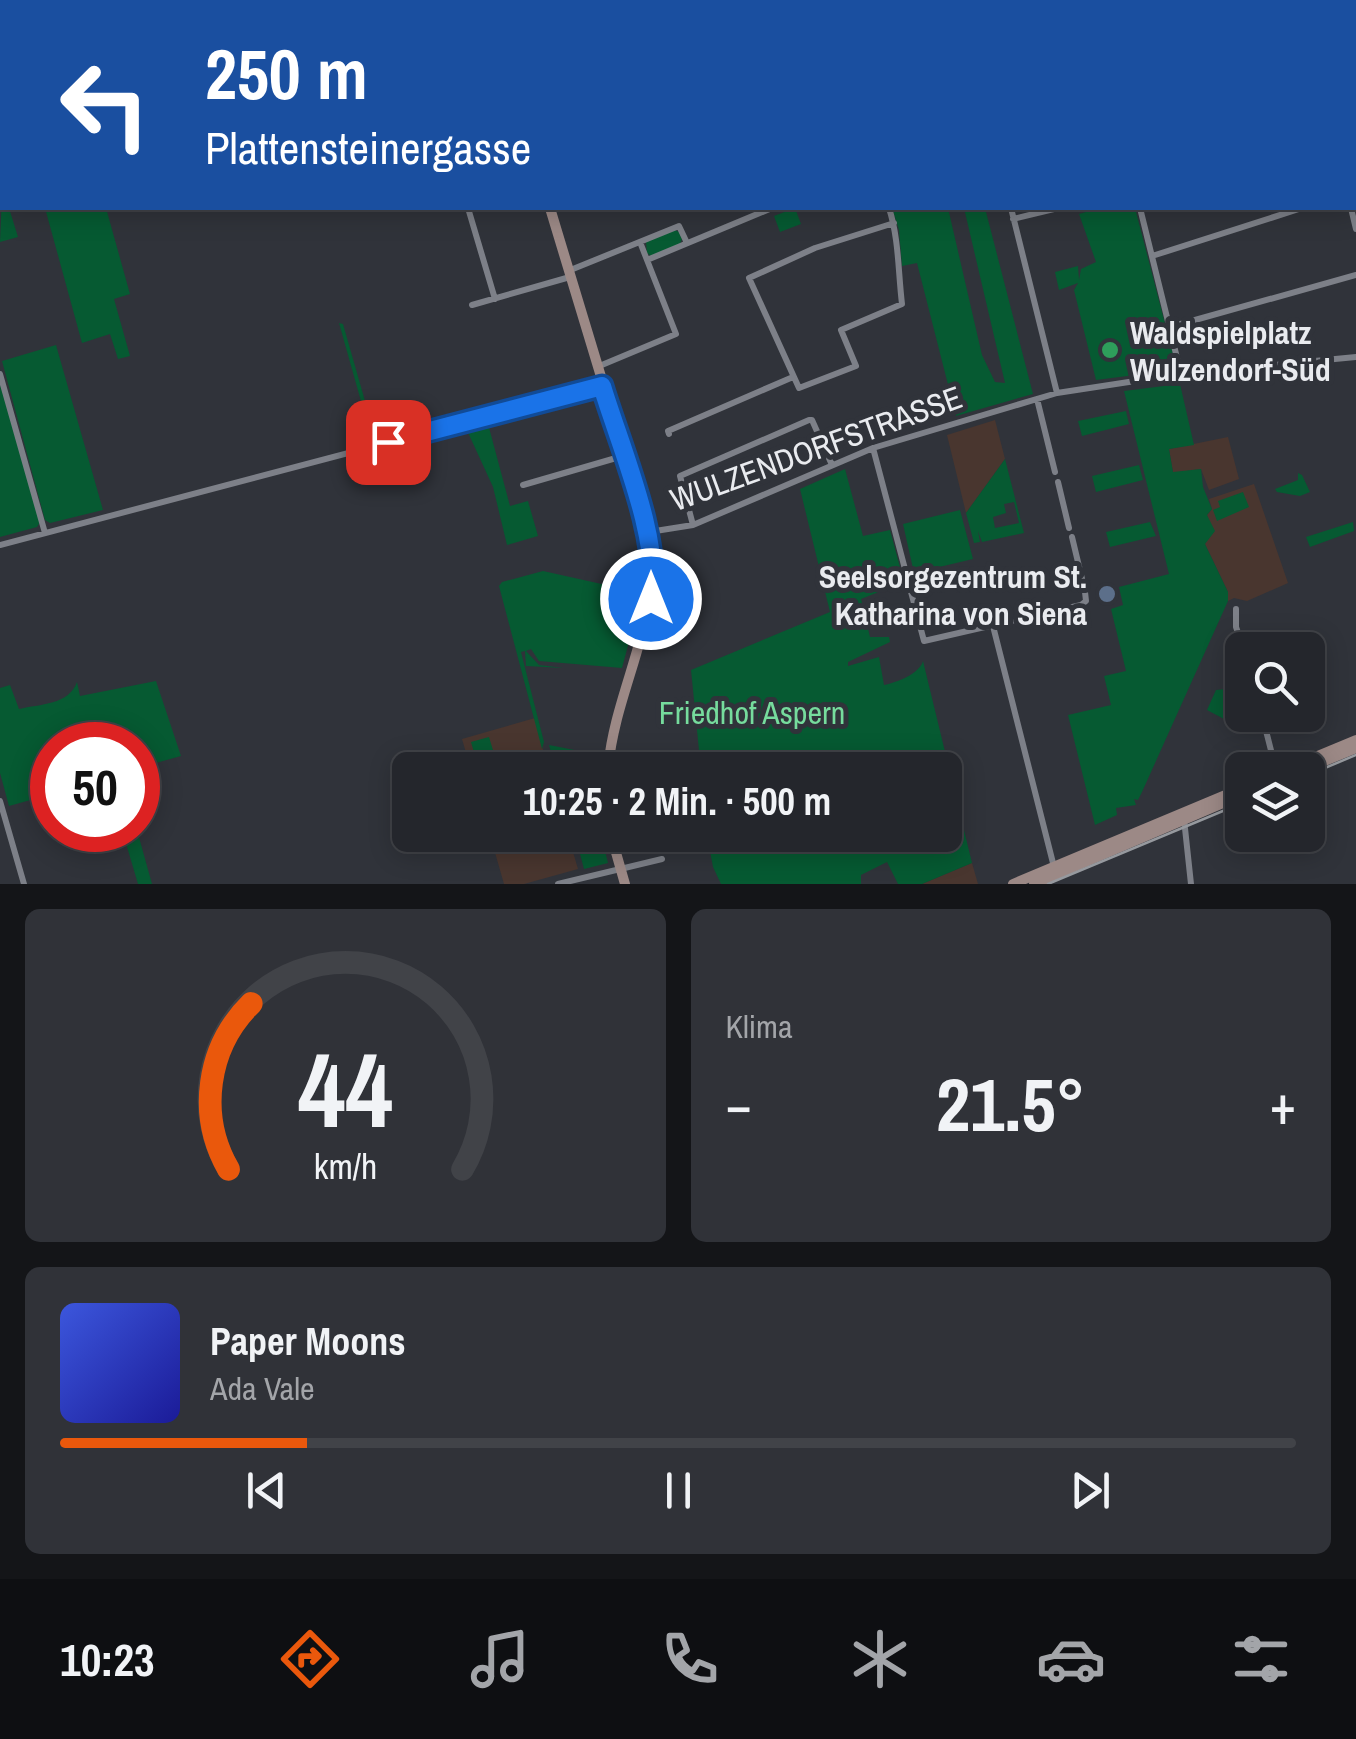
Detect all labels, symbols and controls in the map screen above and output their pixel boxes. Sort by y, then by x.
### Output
text: 250 m [205,27,368,121]
icon: left [40,40,170,170]
text: Plattensteinergasse [205,117,531,178]
place label: Waldspielplatz Wulzendorf-Süd [1130,311,1331,391]
marker: Waldspielplatz Wulzendorf-Süd [1099,339,1121,361]
street label: WULZENDORFSTRASSE [664,375,968,521]
pin [346,400,431,485]
icon: arrive [361,415,416,470]
position arrow [599,547,703,651]
place label: Seelsorgezentrum St. Katharina von Siena [819,555,1087,635]
marker: Seelsorgezentrum St. Katharina von Siena [1096,583,1118,605]
map controls [1225,632,1325,852]
button: search [1225,632,1325,732]
park label: Friedhof Aspern [659,691,845,734]
speed limit sign: 50 [30,722,160,852]
button: layers [1225,752,1325,852]
text: 10:25 · 2 Min. · 500 m [523,776,831,827]
text: Klima [726,1005,793,1048]
text: 44 [298,1019,393,1159]
text: 21.5° [936,1053,1086,1154]
text: − [726,1067,752,1141]
text: + [1270,1067,1296,1141]
text: km/h [313,1142,377,1190]
text: Paper Moons [210,1316,406,1367]
text: Ada Vale [210,1367,315,1410]
icon: previous [239,1463,294,1518]
icon: pause [651,1463,706,1518]
icon: next [1063,1463,1118,1518]
icon: directions [275,1624,345,1694]
icon: music [465,1624,535,1694]
icon: phone [655,1624,725,1694]
icon: climate [845,1624,915,1694]
icon: car [1036,1624,1106,1694]
icon: filters [1226,1624,1296,1694]
text: 10:23 [60,1629,154,1690]

